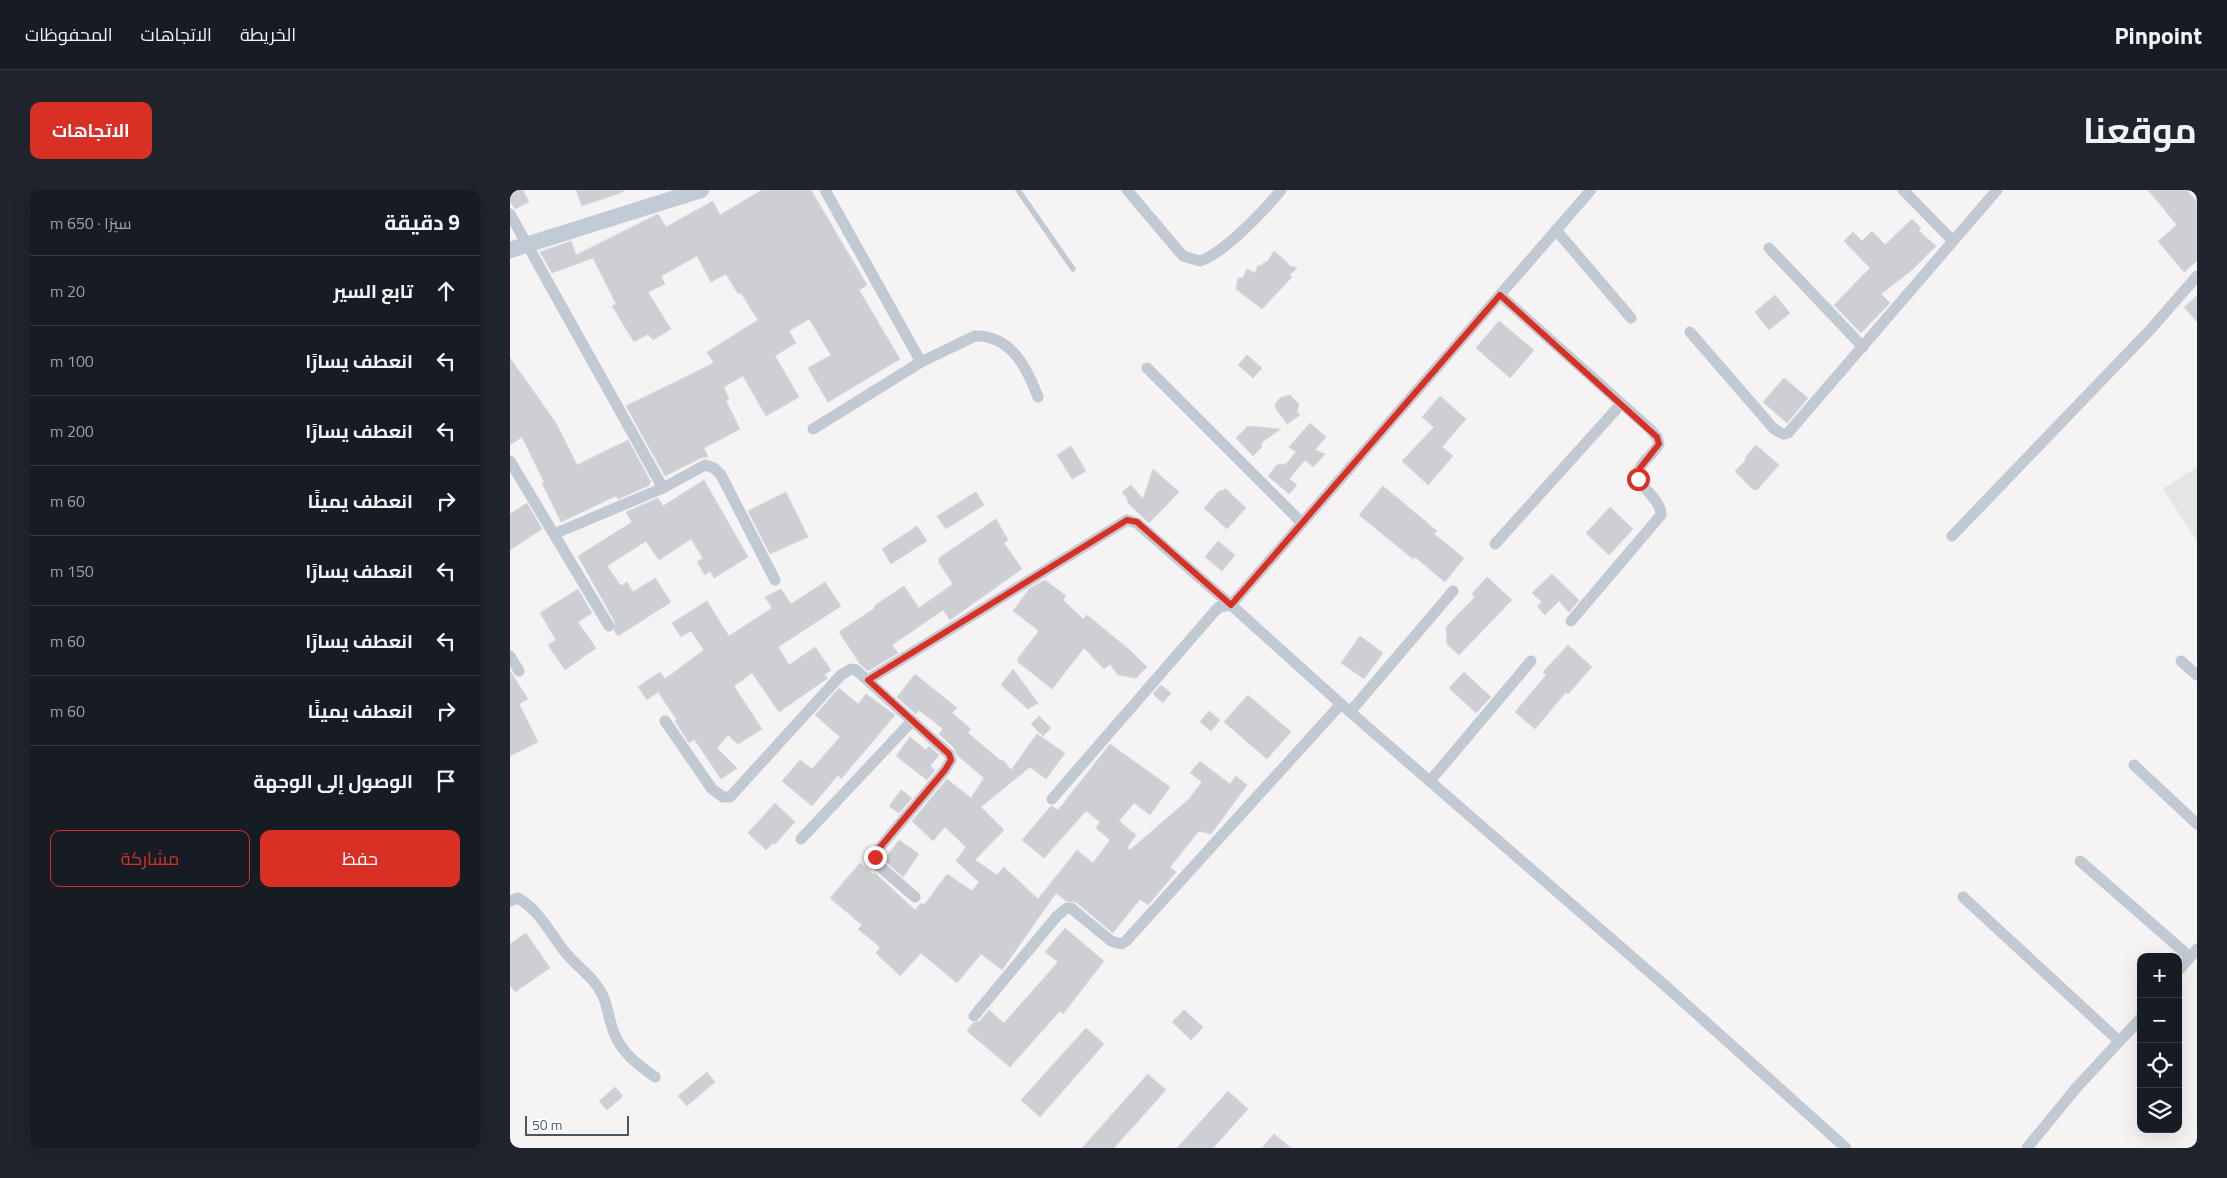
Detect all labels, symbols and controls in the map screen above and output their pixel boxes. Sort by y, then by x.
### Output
text: Pinpoint [2114,17,2202,53]
text: المحفوظات [25,21,113,48]
text: الاتجاهات [141,21,212,48]
text: الخريطة [240,21,296,48]
button: الاتجاهات [30,102,152,159]
text: موقعنا [2083,103,2197,157]
text: 9 دقيقة [384,206,460,238]
text: سيرًا · 650 m [50,211,131,235]
text: تابع السير [333,276,413,305]
icon: ahead [432,277,460,305]
text: 20 m [50,279,85,303]
text: انعطف يسارًا [305,346,413,375]
icon: left [432,347,460,375]
text: 100 m [50,349,94,373]
text: انعطف يسارًا [305,416,413,445]
icon: left [432,417,460,445]
text: 200 m [50,419,94,443]
route start [1627,468,1650,491]
text: انعطف يمينًا [308,486,413,515]
icon: right [432,487,460,515]
text: 60 m [50,489,85,513]
text: انعطف يسارًا [305,556,413,585]
icon: left [432,557,460,585]
text: 150 m [50,559,94,583]
text: انعطف يسارًا [305,626,413,655]
icon: left [432,627,460,655]
text: 60 m [50,629,85,653]
text: انعطف يمينًا [308,696,413,725]
icon: right [432,697,460,725]
text: 60 m [50,699,85,723]
text: الوصول إلى الوجهة [253,766,413,795]
icon: arrive [432,767,460,795]
button: مشاركة [50,830,250,887]
button: حفظ [260,830,460,887]
route end [864,846,887,869]
map controls [2137,953,2182,1133]
button: + [2137,953,2182,998]
button: − [2137,998,2182,1043]
button: locate [2137,1043,2182,1088]
button: layers [2137,1088,2182,1133]
scale bar [525,1113,629,1136]
text: 50 m [532,1114,562,1135]

